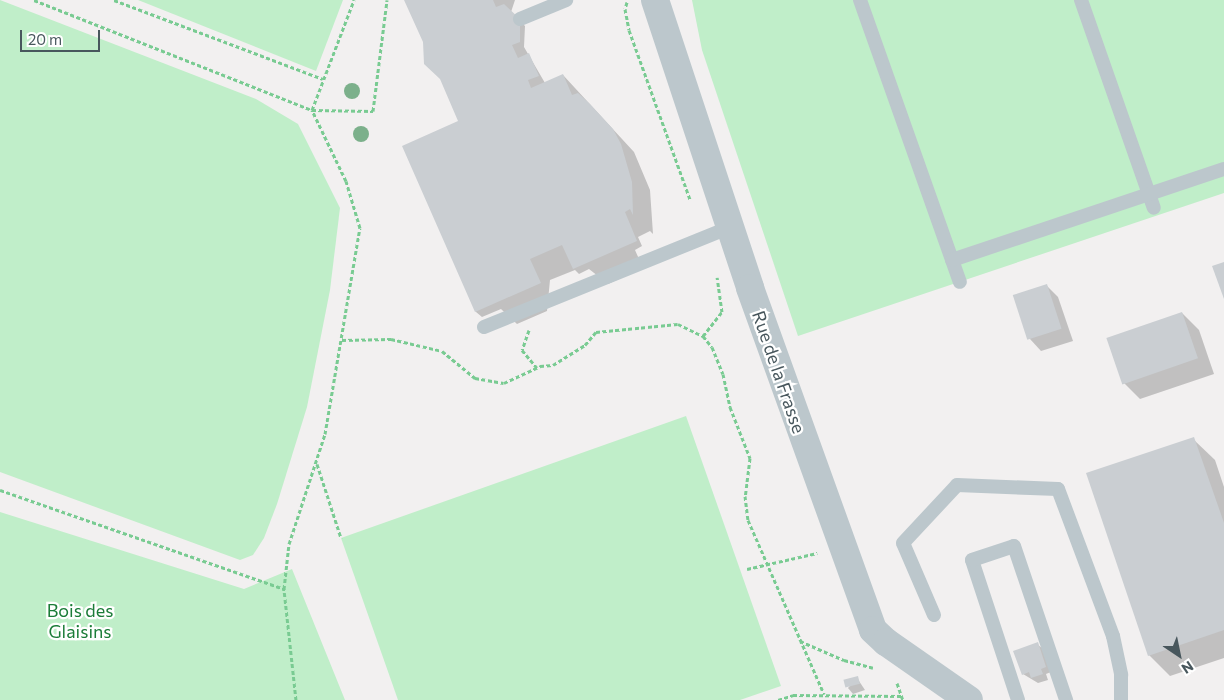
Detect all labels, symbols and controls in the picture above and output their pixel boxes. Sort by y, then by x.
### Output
scale bar [22,20,102,52]
text: 20 m [28,30,62,48]
street label: Rue de la Frasse [748,308,810,436]
park label: Bois des Glaisins [47,600,113,642]
north arrow [1154,630,1204,680]
text: N [1179,658,1197,678]

